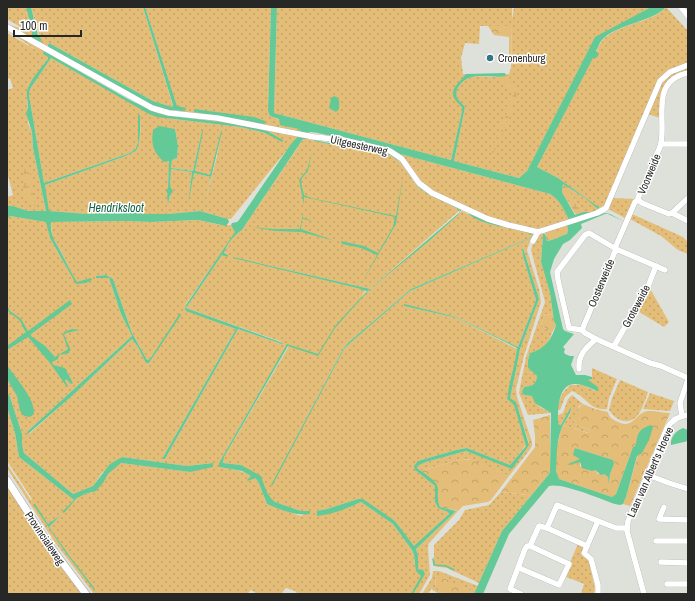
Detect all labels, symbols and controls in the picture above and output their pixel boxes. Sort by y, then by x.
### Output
scale bar [14,12,81,38]
text: 100 m [20,18,47,34]
place label: Cronenburg [498,51,546,65]
marker: Cronenburg [485,53,495,63]
street label: Uitgeesterweg [329,132,389,158]
street label: Voorweide [634,152,664,196]
water label: Hendriksloot [88,200,144,216]
street label: Oosterweide [585,257,617,309]
street label: Groteweide [619,282,653,330]
street label: Laan van Albert's Hoeve [624,425,676,519]
street label: Provincialeweg [22,509,68,567]

